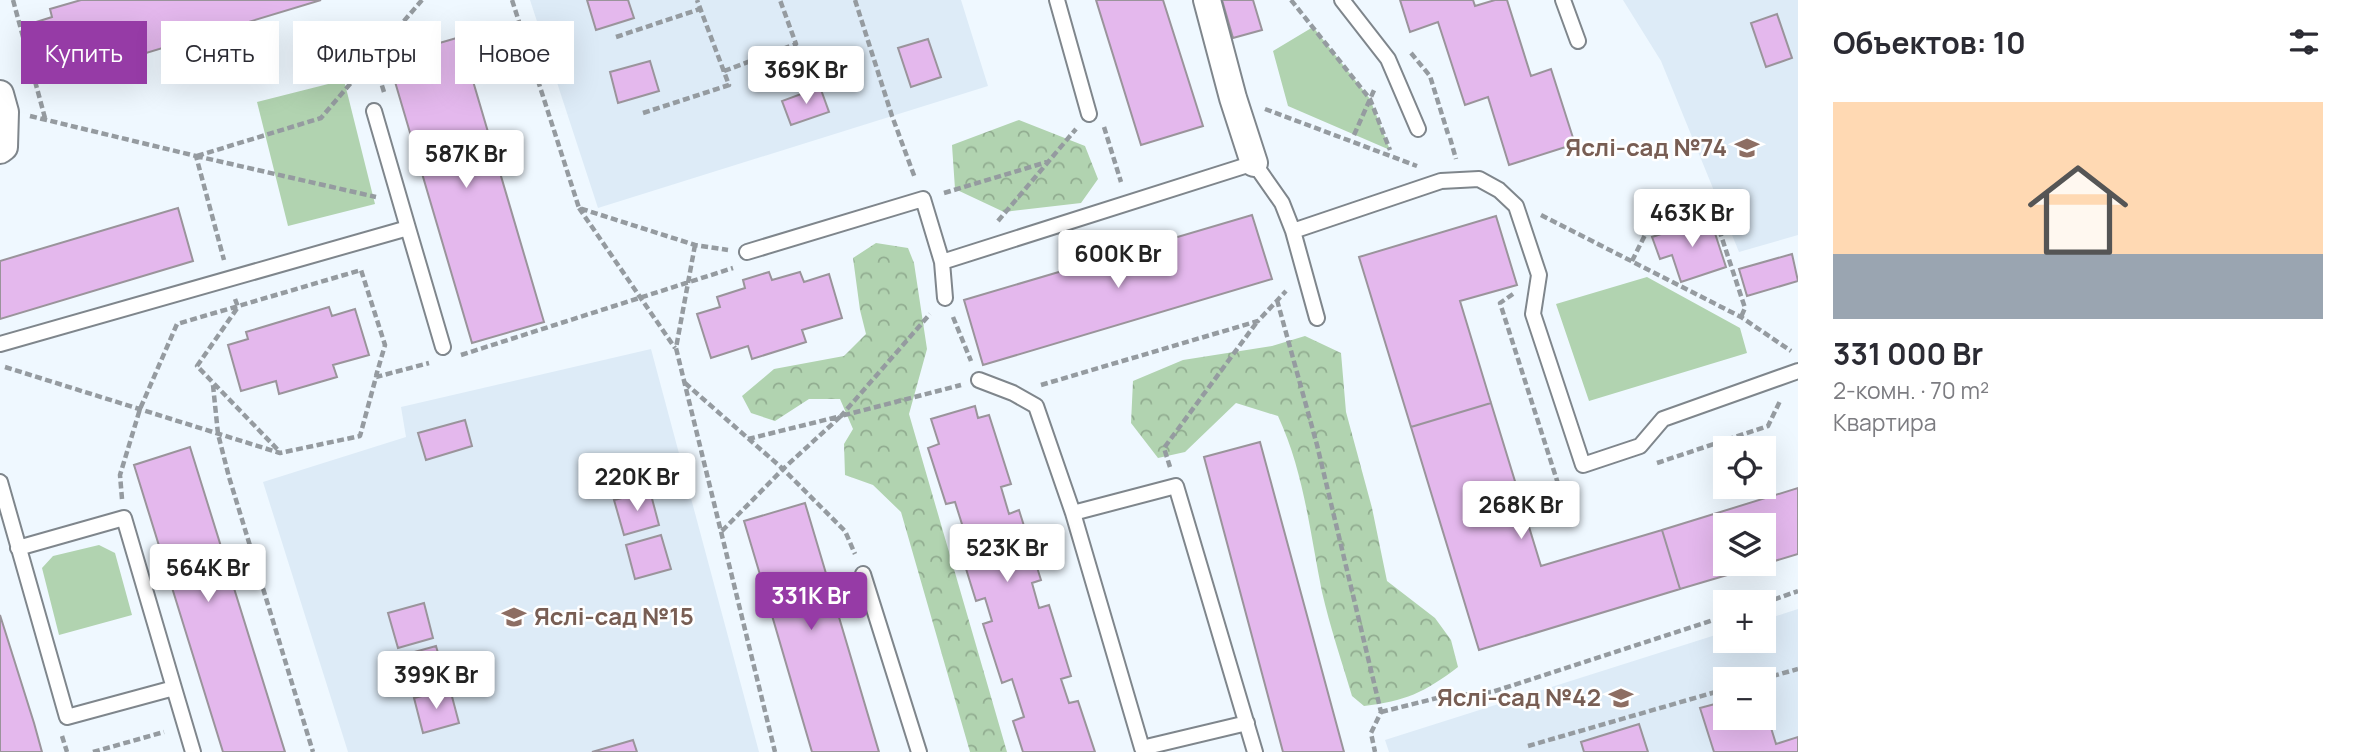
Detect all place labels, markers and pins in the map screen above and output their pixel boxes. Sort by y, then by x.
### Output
pin: 369K Br [741,46,871,106]
pin: 587K Br [401,130,531,190]
place label: Яслі-сад №74 [1565,130,1727,163]
school or university icon: Яслі-сад №74 [1733,134,1761,162]
pin: 463K Br [1627,190,1757,249]
pin: 600K Br [1053,230,1183,290]
pin: 220K Br [572,454,702,513]
pin: 268K Br [1456,482,1586,541]
pin: 523K Br [942,524,1072,584]
pin: 564K Br [143,544,273,604]
pin: 331K Br [746,572,876,632]
place label: Яслі-сад №15 [534,599,694,632]
school or university icon: Яслі-сад №15 [500,603,528,631]
pin: 399K Br [371,652,501,711]
place label: Яслі-сад №42 [1437,680,1601,713]
school or university icon: Яслі-сад №42 [1607,684,1635,712]

